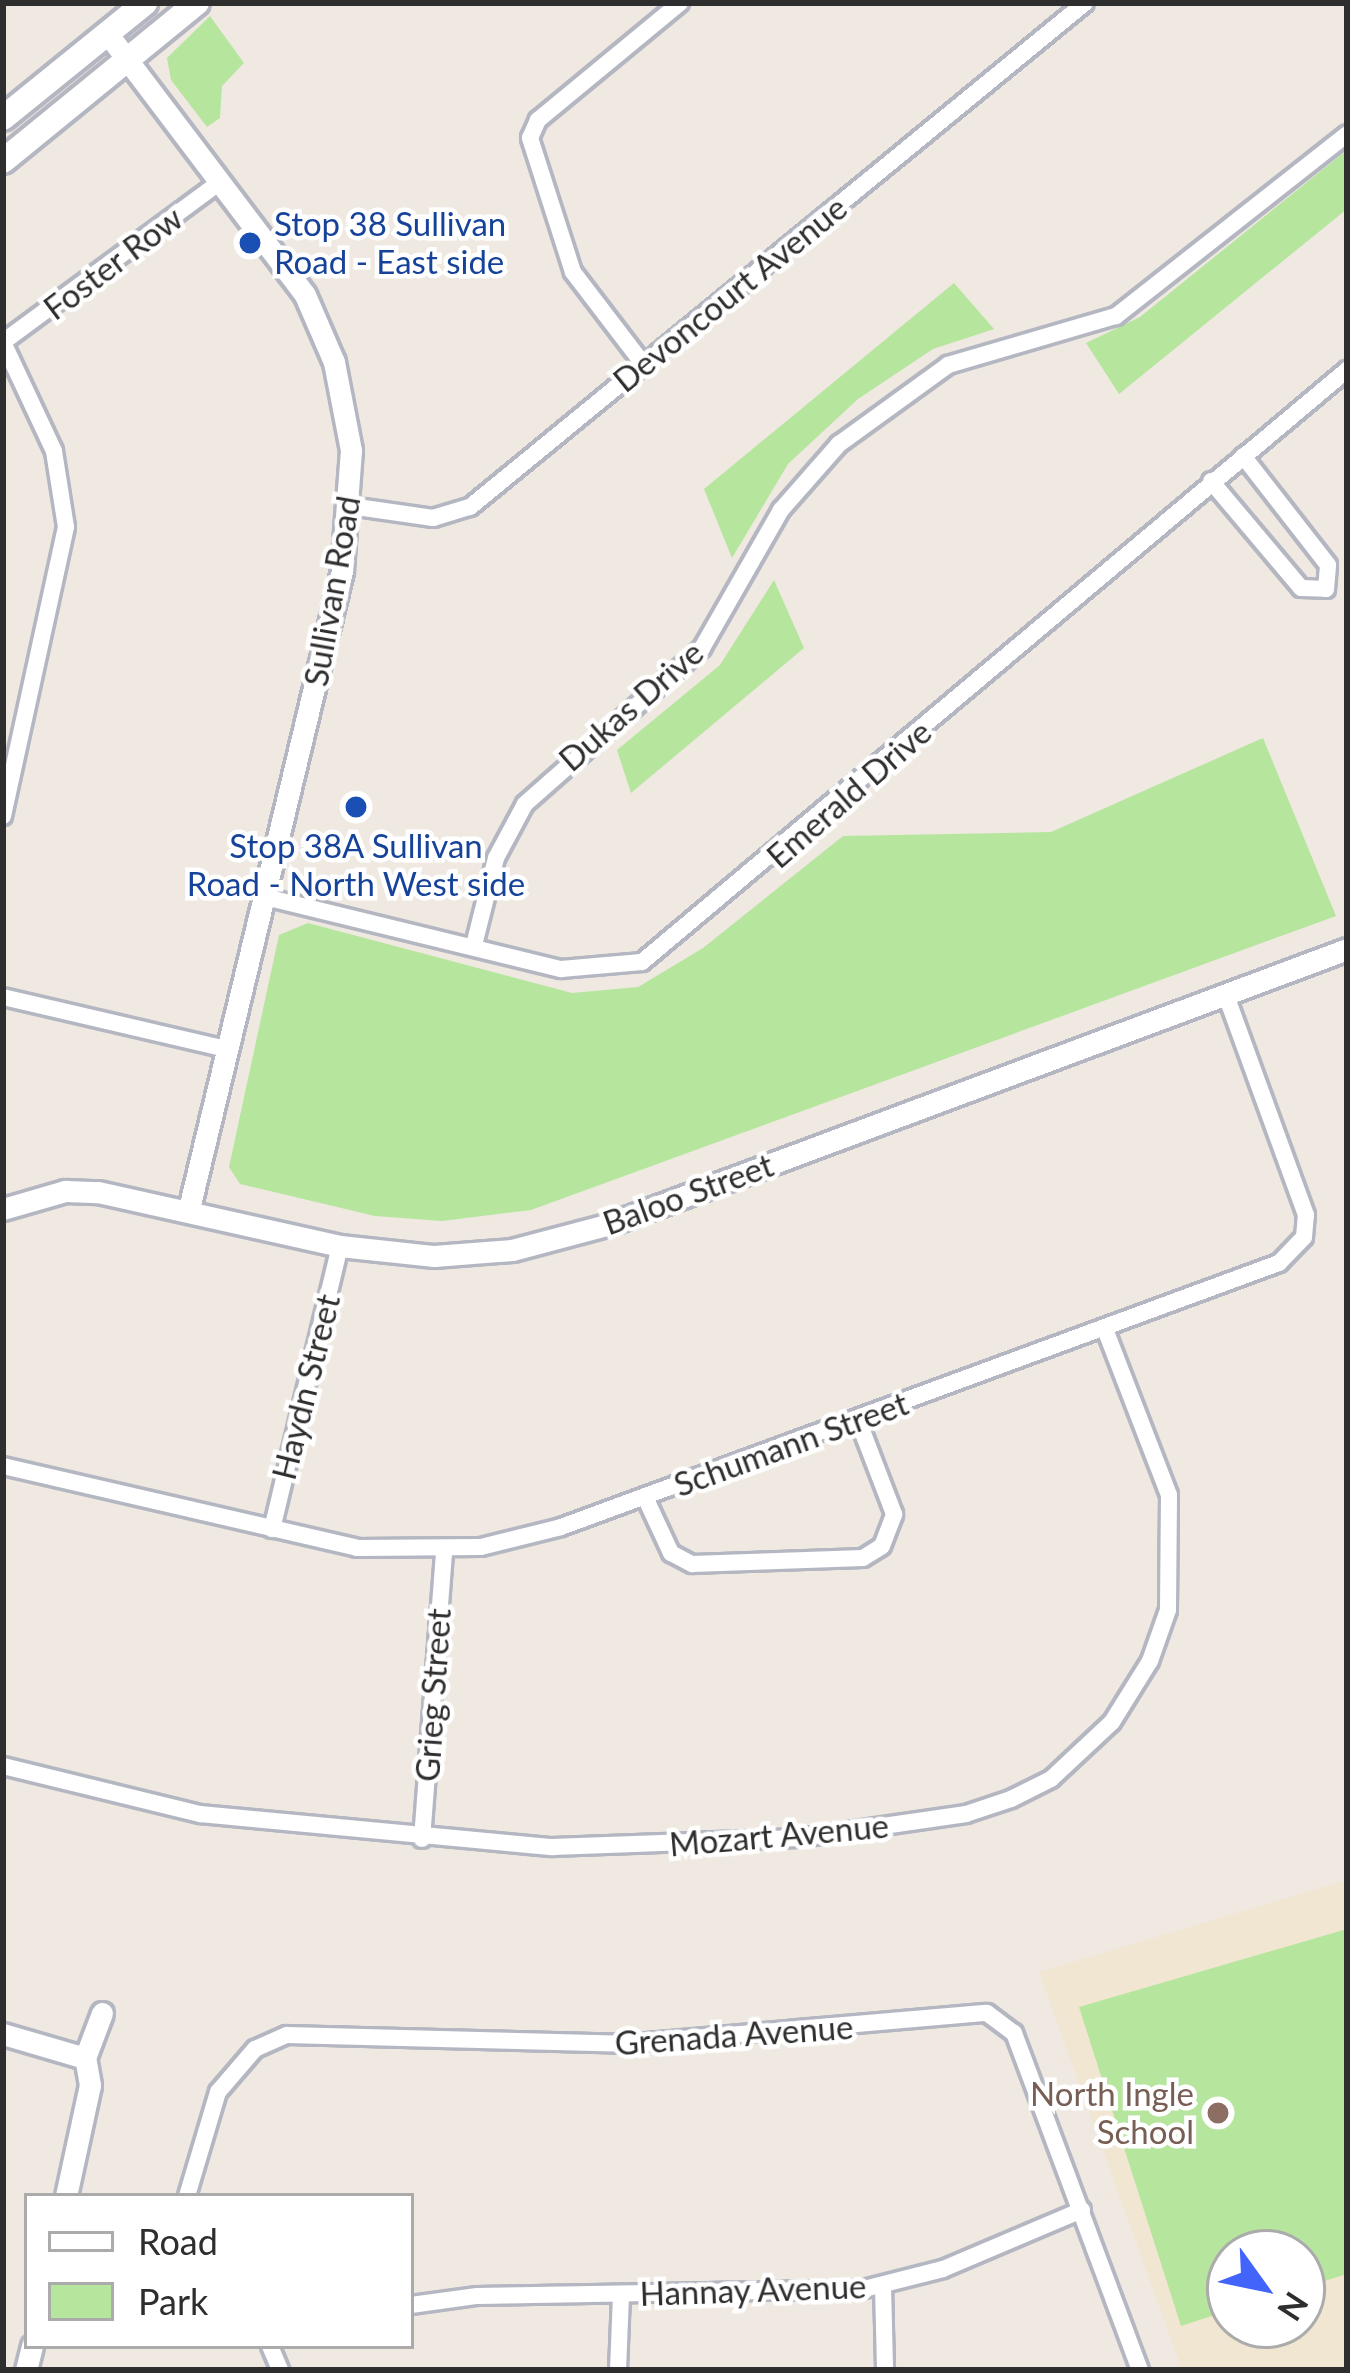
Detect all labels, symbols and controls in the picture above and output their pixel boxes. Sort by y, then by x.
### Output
street label: Devoncourt Avenue [605,187,855,401]
street label: Foster Row [36,198,190,328]
place label: Stop 38 Sullivan Road - East side [274,204,506,282]
marker: Stop 38 Sullivan Road - East side [237,230,263,256]
street label: Sullivan Road [296,493,368,689]
street label: Dukas Drive [551,633,711,779]
street label: Emerald Drive [759,712,939,876]
marker: Stop 38A Sullivan Road - North West side [343,794,369,820]
place label: Stop 38A Sullivan Road - North West side [187,826,525,904]
street label: Baloo Street [598,1145,778,1243]
street label: Haydn Street [264,1290,348,1484]
street label: Schumann Street [669,1383,913,1505]
street label: Grieg Street [407,1607,459,1783]
street label: Mozart Avenue [667,1806,891,1864]
street label: Grenada Avenue [613,2007,855,2063]
place label: North Ingle School [1030,2074,1194,2152]
marker: North Ingle School [1205,2100,1231,2126]
legend [24,2193,414,2349]
text: Road [138,2219,218,2263]
north arrow [1206,2229,1326,2349]
street label: Hannay Avenue [638,2266,868,2314]
text: Park [138,2279,208,2323]
text: N [1270,2285,1317,2329]

